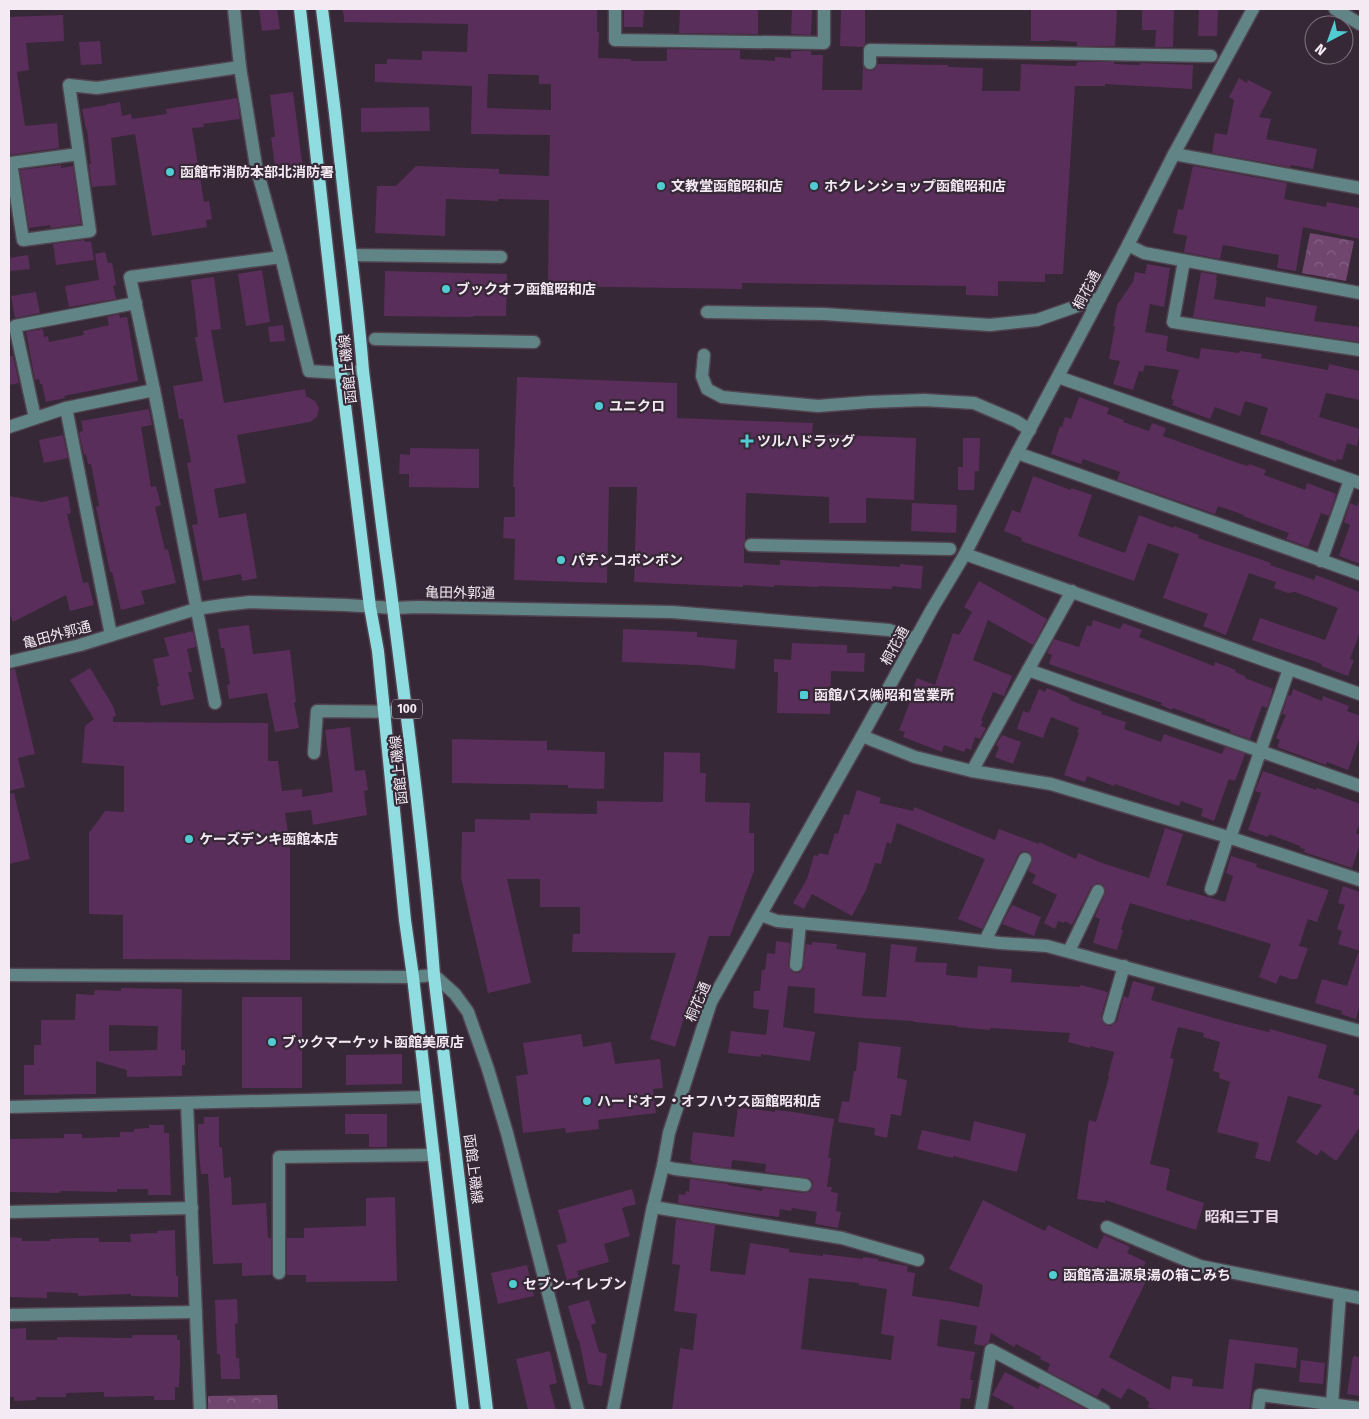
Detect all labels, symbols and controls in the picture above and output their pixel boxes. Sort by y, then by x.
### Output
north arrow [1304,15,1354,65]
text: N [1312,40,1330,59]
place label: 函館市消防本部北消防署 [180,164,334,181]
marker: 函館市消防本部北消防署 [164,166,176,178]
place label: 文教堂函館昭和店 [671,178,783,195]
place label: ホクレンショップ函館昭和店 [824,178,1006,195]
marker: 文教堂函館昭和店 [655,180,667,192]
marker: ホクレンショップ函館昭和店 [808,180,820,192]
street label: 桐花通 [1070,267,1104,313]
place label: ブックオフ函館昭和店 [456,281,596,298]
marker: ブックオフ函館昭和店 [440,283,452,295]
street label: 函館上磯線 [336,333,360,405]
place label: ユニクロ [609,398,665,415]
marker: ユニクロ [593,400,605,412]
place label: ツルハドラッグ [757,433,855,450]
marker: ツルハドラッグ [741,435,753,447]
place label: パチンコボンボン [571,552,683,569]
marker: パチンコボンボン [555,554,567,566]
street label: 亀田外郭通 [425,584,495,602]
street label: 亀田外郭通 [21,618,93,652]
street label: 桐花通 [877,624,913,668]
place label: 函館バス㈱昭和営業所 [814,687,954,704]
marker: 函館バス㈱昭和営業所 [798,689,810,701]
road number: 100 [392,700,422,719]
street label: 函館上磯線 [387,734,411,806]
place label: ケーズデンキ函館本店 [199,831,338,848]
marker: ケーズデンキ函館本店 [183,833,195,845]
street label: 桐花通 [682,979,714,1025]
place label: ブックマーケット函館美原店 [282,1034,464,1051]
marker: ブックマーケット函館美原店 [266,1036,278,1048]
place label: ハードオフ・オフハウス函館昭和店 [597,1093,821,1110]
marker: ハードオフ・オフハウス函館昭和店 [581,1095,593,1107]
street label: 函館上磯線 [460,1133,486,1205]
district label: 昭和三丁目 [1204,1208,1280,1226]
place label: 函館高温源泉湯の箱こみち [1063,1267,1231,1284]
marker: 函館高温源泉湯の箱こみち [1047,1269,1059,1281]
place label: セブン-イレブン [523,1276,627,1293]
marker: セブン-イレブン [507,1278,519,1290]

